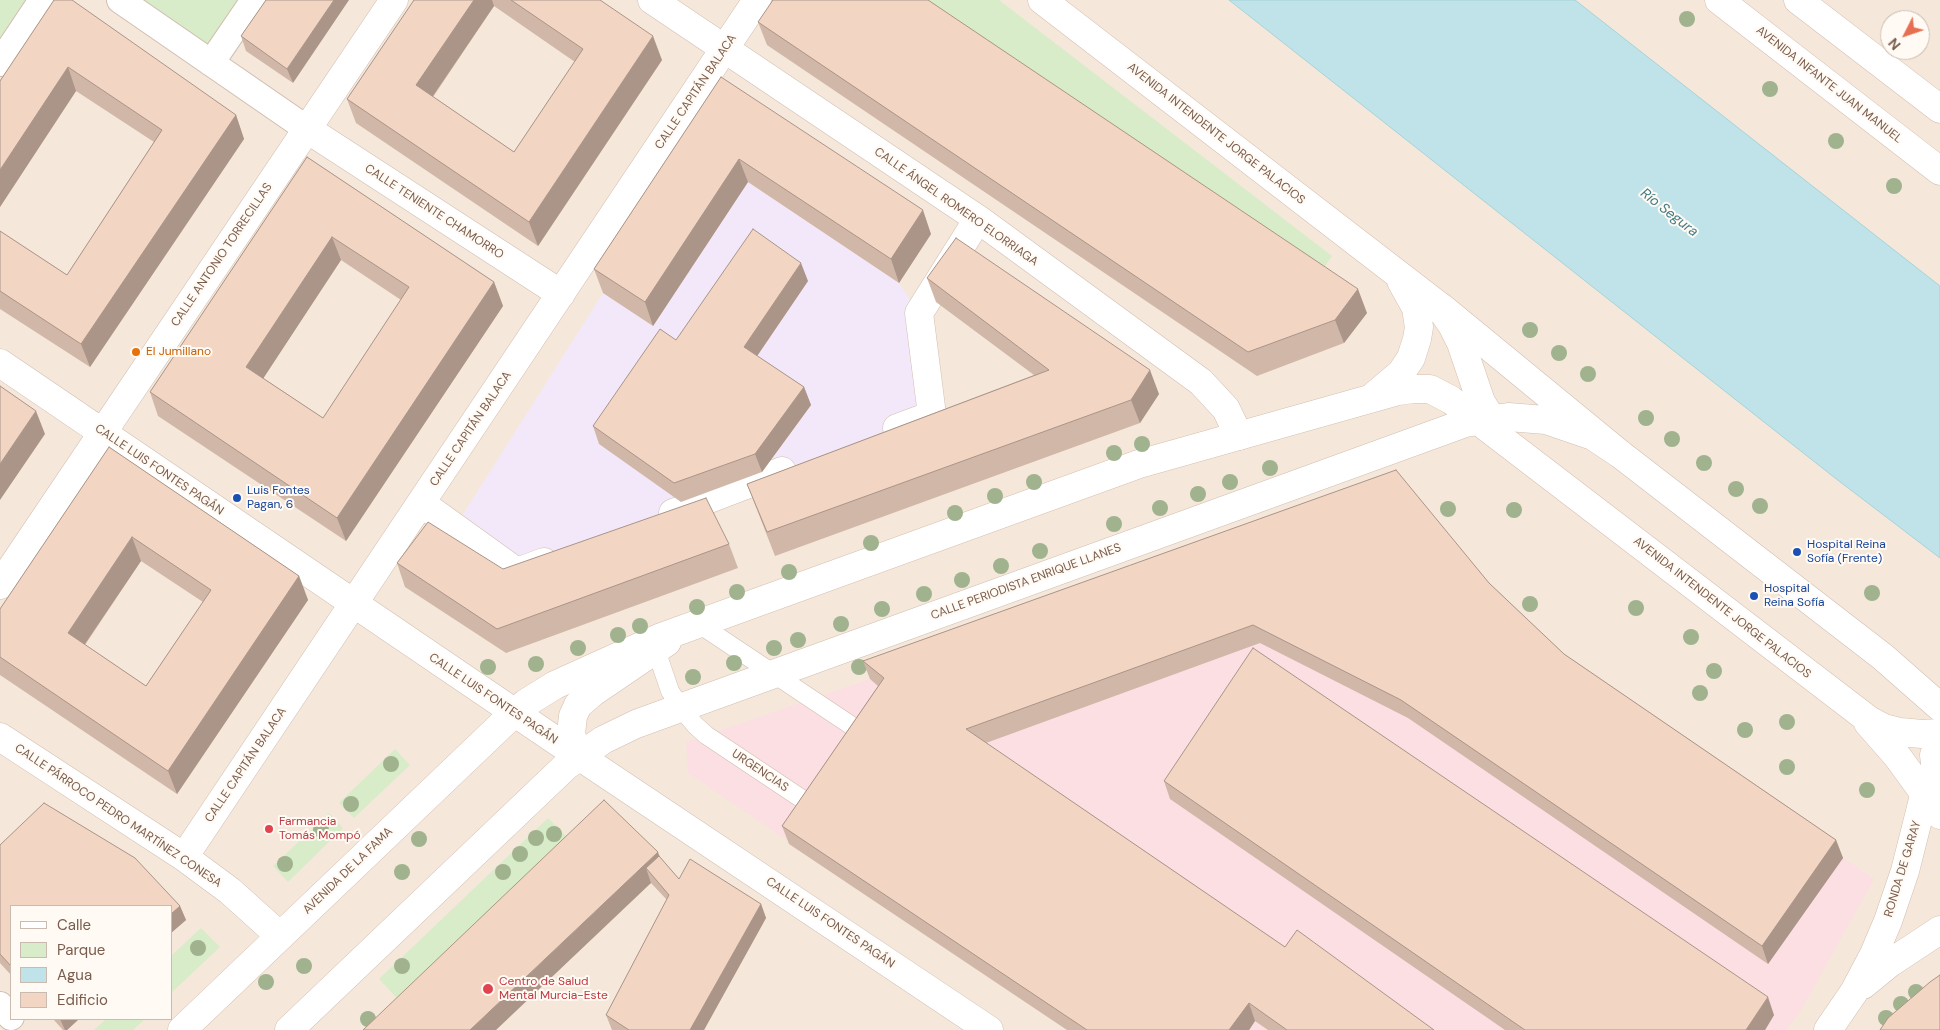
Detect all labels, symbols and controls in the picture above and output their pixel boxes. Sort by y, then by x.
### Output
north arrow [1880,10,1930,60]
street label: AVENIDA INFANTE JUAN MANUEL [1753,23,1905,147]
street label: CALLE CAPITÁN BALACA [652,32,740,152]
street label: AVENIDA INTENDENTE JORGE PALACIOS [1124,60,1308,208]
street label: CALLE ÁNGEL ROMERO ELORRIAGA [871,145,1041,269]
street label: CALLE TENIENTE CHAMORRO [362,162,506,262]
street label: CALLE ANTONIO TORRECILLAS [168,180,276,330]
water label: Río Segura [1637,185,1701,241]
place label: El Jumillano [146,345,211,359]
marker: El Jumillano [130,346,142,358]
street label: CALLE CAPITÁN BALACA [427,369,515,489]
street label: CALLE LUIS FONTES PAGÁN [92,421,226,519]
place label: Luis Fontes Pagan, 6 [247,484,310,512]
marker: Luis Fontes Pagan, 6 [231,492,243,504]
street label: AVENIDA INTENDENTE JORGE PALACIOS [1630,534,1814,682]
place label: Hospital Reina Sofía (Frente) [1807,538,1886,566]
street label: CALLE PERIODISTA ENRIQUE LLANES [929,541,1123,623]
marker: Hospital Reina Sofía (Frente) [1791,546,1803,558]
place label: Hospital Reina Sofía [1764,582,1824,610]
marker: Hospital Reina Sofía [1748,590,1760,602]
street label: CALLE LUIS FONTES PAGÁN [426,650,560,748]
street label: CALLE CAPITÁN BALACA [202,705,290,825]
street label: CALLE PÁRROCO PEDRO MARTÍNEZ CONESA [12,741,224,891]
street label: URGENCIAS [729,747,791,795]
place label: Farmancia Tomás Mompó [279,815,361,843]
street label: RONDA DE GARAY [1881,819,1925,919]
marker: Farmancia Tomás Mompó [263,823,275,835]
street label: AVENIDA DE LA FAMA [300,825,396,917]
street label: CALLE LUIS FONTES PAGÁN [763,874,897,972]
legend [10,905,172,1020]
text: Calle [57,915,91,935]
text: Parque [57,940,105,960]
text: Agua [57,965,92,985]
place label: Centro de Salud Mental Murcia-Este [499,975,608,1003]
marker: Centro de Salud Mental Murcia-Este [481,982,495,996]
text: Edificio [57,990,108,1010]

